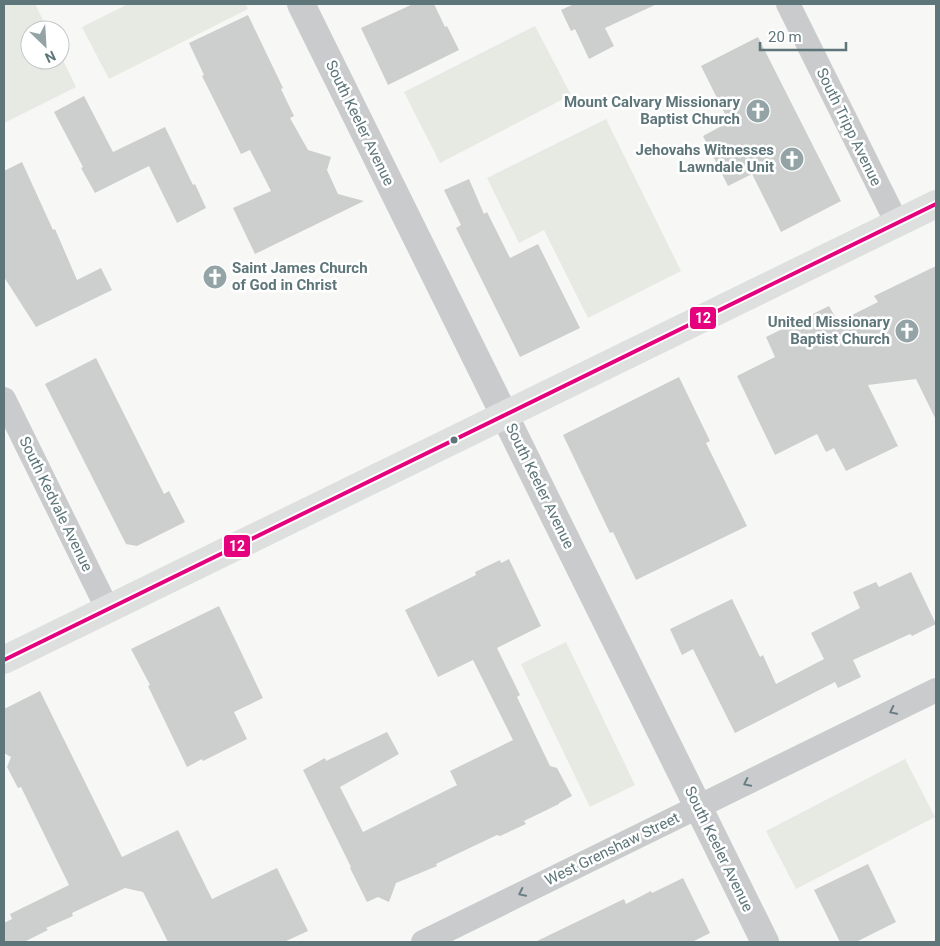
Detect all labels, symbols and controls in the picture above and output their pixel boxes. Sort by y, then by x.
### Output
north arrow [20,20,70,70]
scale bar [760,20,846,52]
text: 20 m [768,28,802,46]
text: N [43,47,58,66]
street label: South Keeler Avenue [322,57,398,189]
street label: South Tripp Avenue [813,65,885,189]
place label: Mount Calvary Missionary Baptist Church [564,93,740,128]
church icon: Mount Calvary Missionary Baptist Church [745,98,771,124]
place label: Jehovahs Witnesses Lawndale Unit [636,141,774,176]
church icon: Jehovahs Witnesses Lawndale Unit [779,146,805,172]
place label: Saint James Church of God in Christ [232,259,368,294]
church icon: Saint James Church of God in Christ [202,264,228,290]
line badge: 12 [689,306,717,330]
text: 12 [695,310,711,326]
place label: United Missionary Baptist Church [768,313,890,348]
church icon: United Missionary Baptist Church [894,318,920,344]
street label: South Keeler Avenue [502,420,578,552]
street label: South Kedvale Avenue [15,434,97,574]
unlabelled marker [449,435,459,445]
line badge: 12 [223,534,251,558]
text: 12 [229,538,245,554]
one-way arrow [889,705,898,715]
one-way arrow [743,777,752,787]
street label: South Keeler Avenue [681,783,757,915]
street label: West Grenshaw Street [542,809,682,889]
one-way arrow [518,887,527,897]

